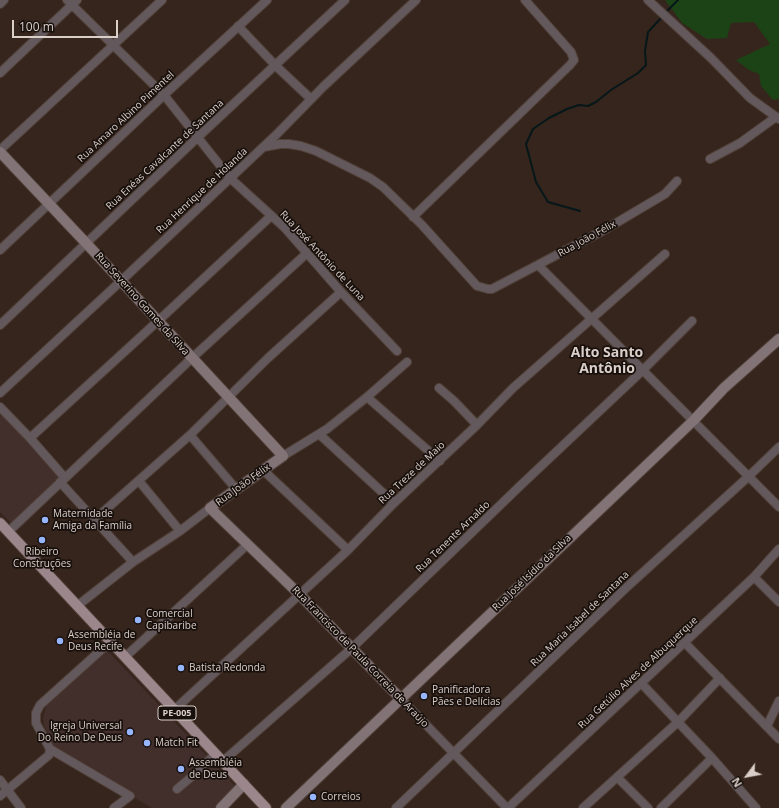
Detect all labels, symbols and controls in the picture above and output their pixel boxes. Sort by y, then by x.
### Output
scale bar [14,12,120,38]
text: 100 m [19,18,54,35]
street label: Rua Amaro Albino Pimentel [75,69,177,165]
street label: Rua Enéas Cavalcante de Santana [104,97,226,213]
street label: Rua Henrique de Holanda [154,146,250,236]
street label: Rua José Antônio de Luna [277,208,367,304]
street label: Rua João Félix [556,218,618,260]
street label: Rua Severino Gomes da Silva [93,250,191,358]
district label: Alto Santo Antônio [571,345,643,378]
street label: Rua Treze de Maio [376,439,448,507]
street label: Rua João Félix [213,461,273,509]
street label: Rua Tenente Arnaldo [414,499,492,575]
place label: Maternidade Amiga da Família [53,508,132,532]
marker: Maternidade Amiga da Família [40,515,50,525]
street label: Rua José Isídio da Silva [490,532,574,614]
marker: Ribeiro Construções [37,535,47,545]
place label: Ribeiro Construções [13,546,71,570]
street label: Rua Maria Isabel de Santana [528,569,632,669]
street label: Rua Francisco de Paula Correia de Araújo [289,584,431,730]
place label: Comercial Capibaribe [146,608,197,632]
street label: Rua Getúlio Alves de Albuquerque [576,614,700,732]
marker: Comercial Capibaribe [133,615,143,625]
place label: Assembléia de Deus Recife [68,629,135,652]
marker: Assembléia de Deus Recife [55,636,65,646]
place label: Batista Redonda [189,662,265,674]
marker: Batista Redonda [176,663,186,673]
place label: Panificadora Pães e Delícias [432,684,500,708]
marker: Panificadora Pães e Delícias [419,691,429,701]
road number: PE-005 [158,706,196,720]
place label: Igreja Universal Do Reino De Deus [38,720,122,744]
marker: Igreja Universal Do Reino De Deus [125,727,135,737]
place label: Match Fit [155,737,198,749]
marker: Match Fit [142,738,152,748]
north arrow [727,756,767,796]
place label: Assembléia de Deus [189,757,242,780]
marker: Assembléia de Deus [176,764,186,774]
text: N [728,775,745,790]
place label: Correios [321,791,360,803]
marker: Correios [308,792,318,802]

